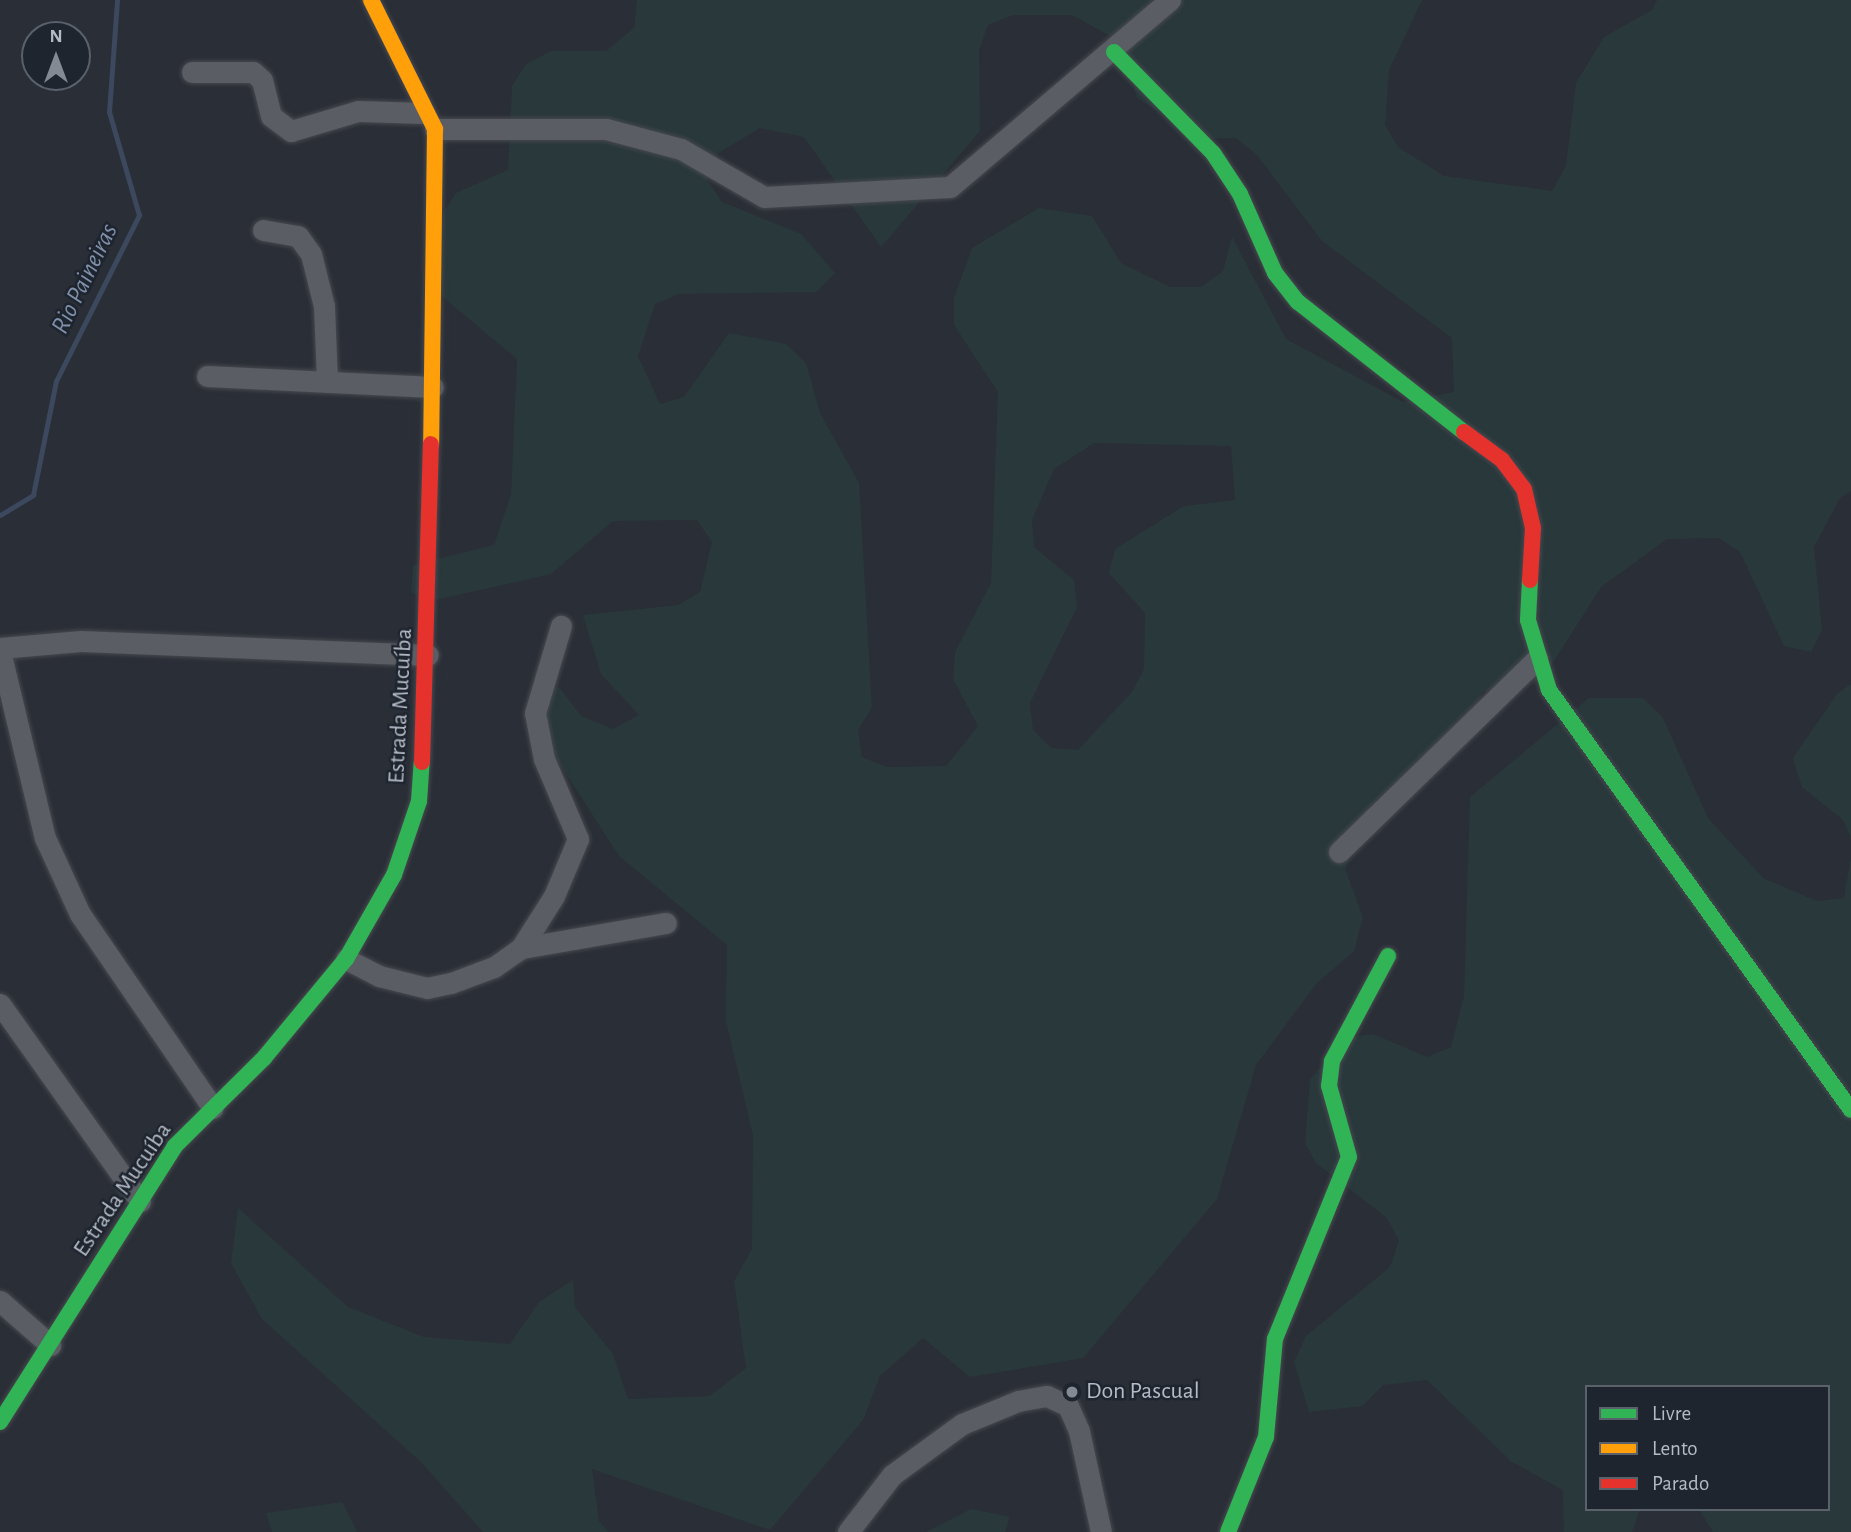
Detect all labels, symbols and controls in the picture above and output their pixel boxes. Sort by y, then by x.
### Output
north arrow [21,21,91,91]
text: N [49,27,63,46]
water label: Rio Paineiras [45,219,125,339]
street label: Estrada Mucuíba [383,628,419,784]
street label: Estrada Mucuíba [68,1117,178,1263]
place label: Don Pascual [1086,1378,1200,1406]
marker: Don Pascual [1064,1384,1080,1400]
legend [1585,1385,1830,1511]
text: Livre [1652,1403,1691,1424]
text: Lento [1652,1438,1698,1459]
text: Parado [1652,1473,1709,1494]

